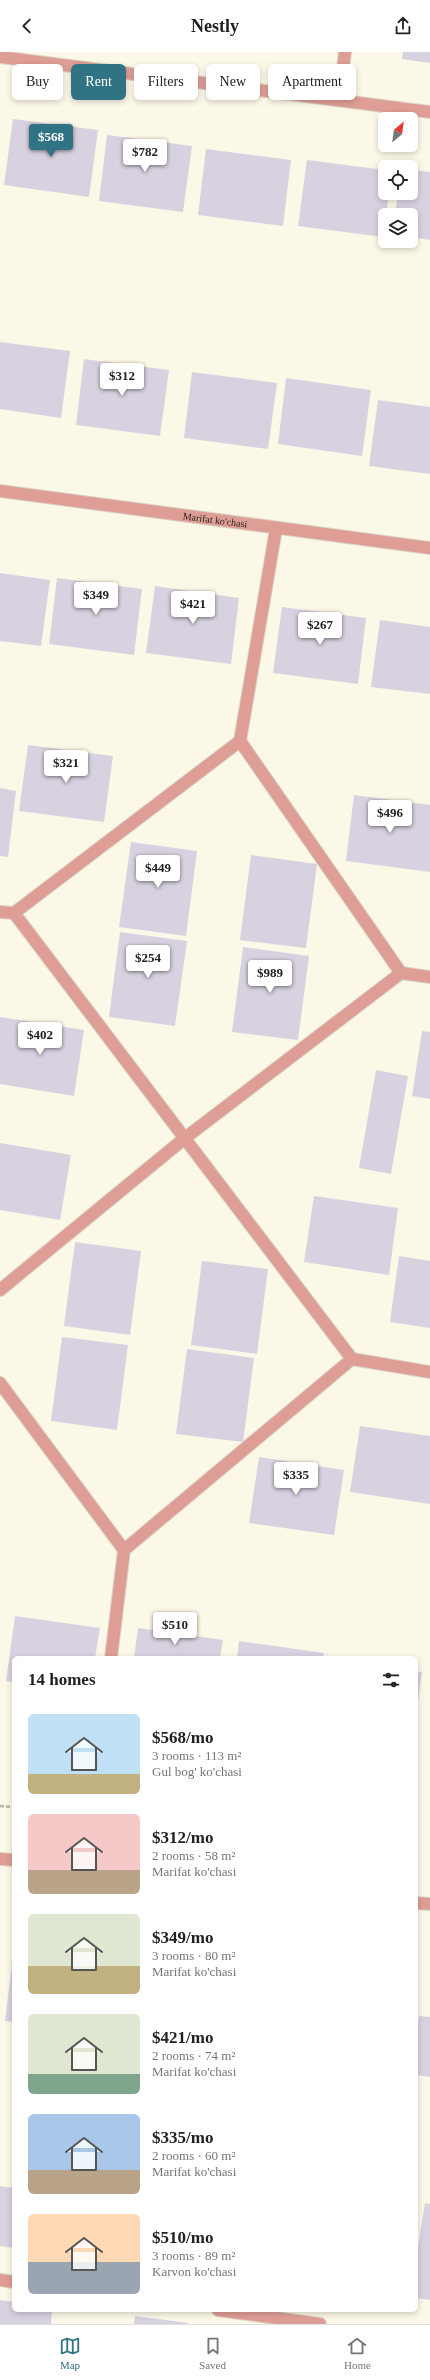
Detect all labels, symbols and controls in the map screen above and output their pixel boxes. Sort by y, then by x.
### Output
icon: back [16,15,38,37]
icon: share [392,15,414,37]
text: Nestly [191,16,239,36]
chip: Buy [12,64,63,100]
chip: Rent [71,64,126,100]
chip: Filters [134,64,198,100]
chip: New [206,64,260,100]
chip: Apartment [268,64,356,100]
north arrow [378,112,418,152]
map controls [378,112,418,248]
pin: $568 [27,124,75,158]
text: $568 [38,129,64,144]
pin: $782 [121,139,169,173]
text: $782 [132,144,158,159]
button: locate [378,160,418,200]
button: layers [378,208,418,248]
pin: $312 [98,363,146,397]
text: $312 [109,368,135,383]
street label: Marifat ko'chasi [182,510,248,530]
pin: $349 [72,582,120,616]
text: $349 [83,587,109,602]
pin: $421 [169,591,217,625]
text: $421 [180,596,206,611]
pin: $267 [296,612,344,646]
text: $267 [307,617,333,632]
pin: $321 [42,750,90,784]
text: $321 [53,755,79,770]
pin: $496 [366,800,414,834]
text: $496 [377,805,403,820]
pin: $449 [134,855,182,889]
text: $449 [145,860,171,875]
pin: $254 [124,945,172,979]
text: $254 [135,950,161,965]
pin: $989 [246,960,294,994]
text: $989 [257,965,283,980]
pin: $402 [16,1022,64,1056]
text: $402 [27,1027,53,1042]
pin: $335 [272,1462,320,1496]
text: $335 [283,1467,309,1482]
pin: $510 [151,1612,199,1646]
text: $510 [162,1617,188,1632]
icon: filters [380,1669,402,1691]
text: 14 homes [28,1670,96,1689]
text: $568/mo [152,1728,213,1747]
icon: home [60,1730,108,1778]
text: 3 rooms · 113 m² [152,1748,241,1763]
text: Gul bog' ko'chasi [152,1764,242,1779]
text: $312/mo [152,1828,213,1847]
icon: home [60,1830,108,1878]
text: 2 rooms · 58 m² [152,1848,235,1863]
text: Marifat ko'chasi [152,1864,236,1879]
text: $349/mo [152,1928,213,1947]
icon: home [60,1930,108,1978]
text: 3 rooms · 80 m² [152,1948,235,1963]
text: Marifat ko'chasi [152,1964,236,1979]
text: $421/mo [152,2028,213,2047]
icon: home [60,2030,108,2078]
text: 2 rooms · 74 m² [152,2048,235,2063]
text: Marifat ko'chasi [152,2064,236,2079]
text: $335/mo [152,2128,213,2147]
icon: home [60,2130,108,2178]
text: 2 rooms · 60 m² [152,2148,235,2163]
text: Marifat ko'chasi [152,2164,236,2179]
text: $510/mo [152,2228,213,2247]
icon: home [60,2230,108,2278]
text: 3 rooms · 89 m² [152,2248,235,2263]
text: Karvon ko'chasi [152,2264,236,2279]
tab: Map [59,2335,81,2371]
tab: Saved [199,2335,226,2371]
tab: Home [344,2335,371,2371]

